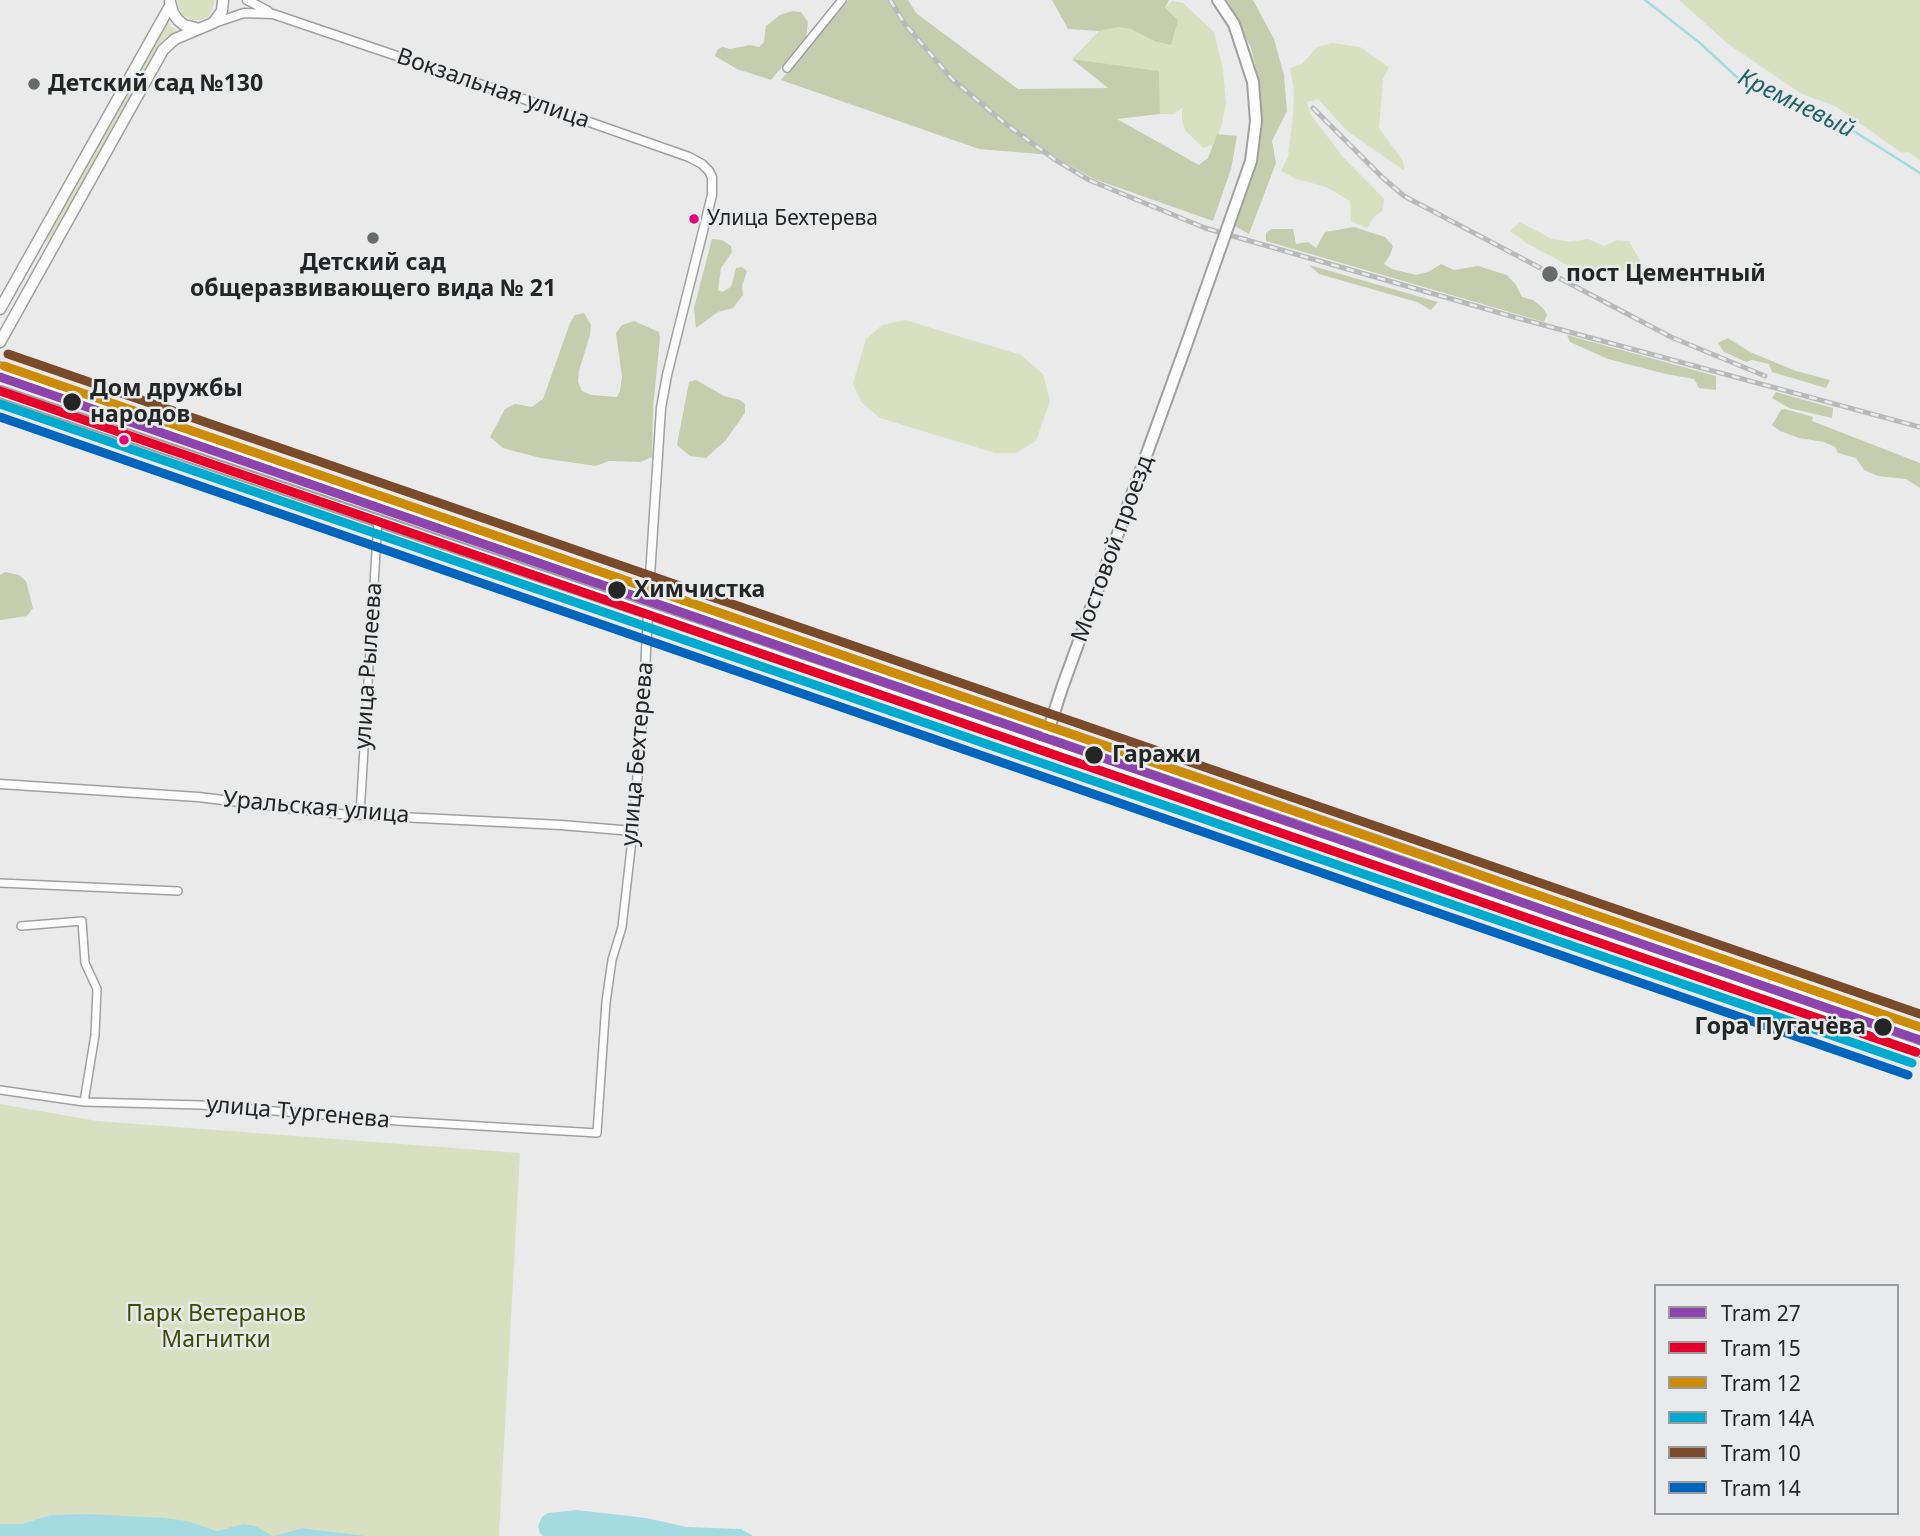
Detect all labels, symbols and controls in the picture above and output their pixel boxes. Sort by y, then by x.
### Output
street label: Вокзальная улица [393,43,593,135]
water label: Кремневый [1733,63,1859,145]
place label: Детский сад №130 [48,70,263,98]
marker: Детский сад №130 [26,76,42,92]
place label: Улица Бехтерева [707,206,878,232]
marker: Улица Бехтерева [687,212,701,226]
marker: Детский сад общеразвивающего вида № 21 [365,230,381,246]
place label: Детский сад общеразвивающего вида № 21 [190,249,556,303]
place label: пост Цементный [1566,260,1766,288]
marker: пост Цементный [1540,264,1560,284]
place label: Дом дружбы народов [90,375,243,429]
marker: Дом дружбы народов [61,391,83,413]
unlabelled marker [117,433,131,447]
street label: Мостовой проезд [1066,452,1160,646]
place label: Химчистка [634,576,765,604]
marker: Химчистка [606,579,628,601]
street label: улица Рылеева [349,582,389,750]
street label: улица Бехтерева [616,661,660,847]
place label: Гаражи [1112,741,1201,769]
marker: Гаражи [1083,744,1105,766]
street label: Уральская улица [222,786,410,830]
place label: Гора Пугачёва [1695,1013,1866,1041]
marker: Гора Пугачёва [1872,1016,1894,1038]
street label: улица Тургенева [205,1091,391,1135]
legend [1654,1284,1899,1515]
text: Tram 27 [1721,1299,1801,1327]
park label: Парк Ветеранов Магнитки [126,1300,306,1354]
text: Tram 15 [1721,1334,1801,1362]
text: Tram 12 [1721,1369,1801,1397]
text: Tram 14А [1721,1404,1814,1432]
text: Tram 10 [1721,1439,1801,1467]
text: Tram 14 [1721,1474,1801,1502]

